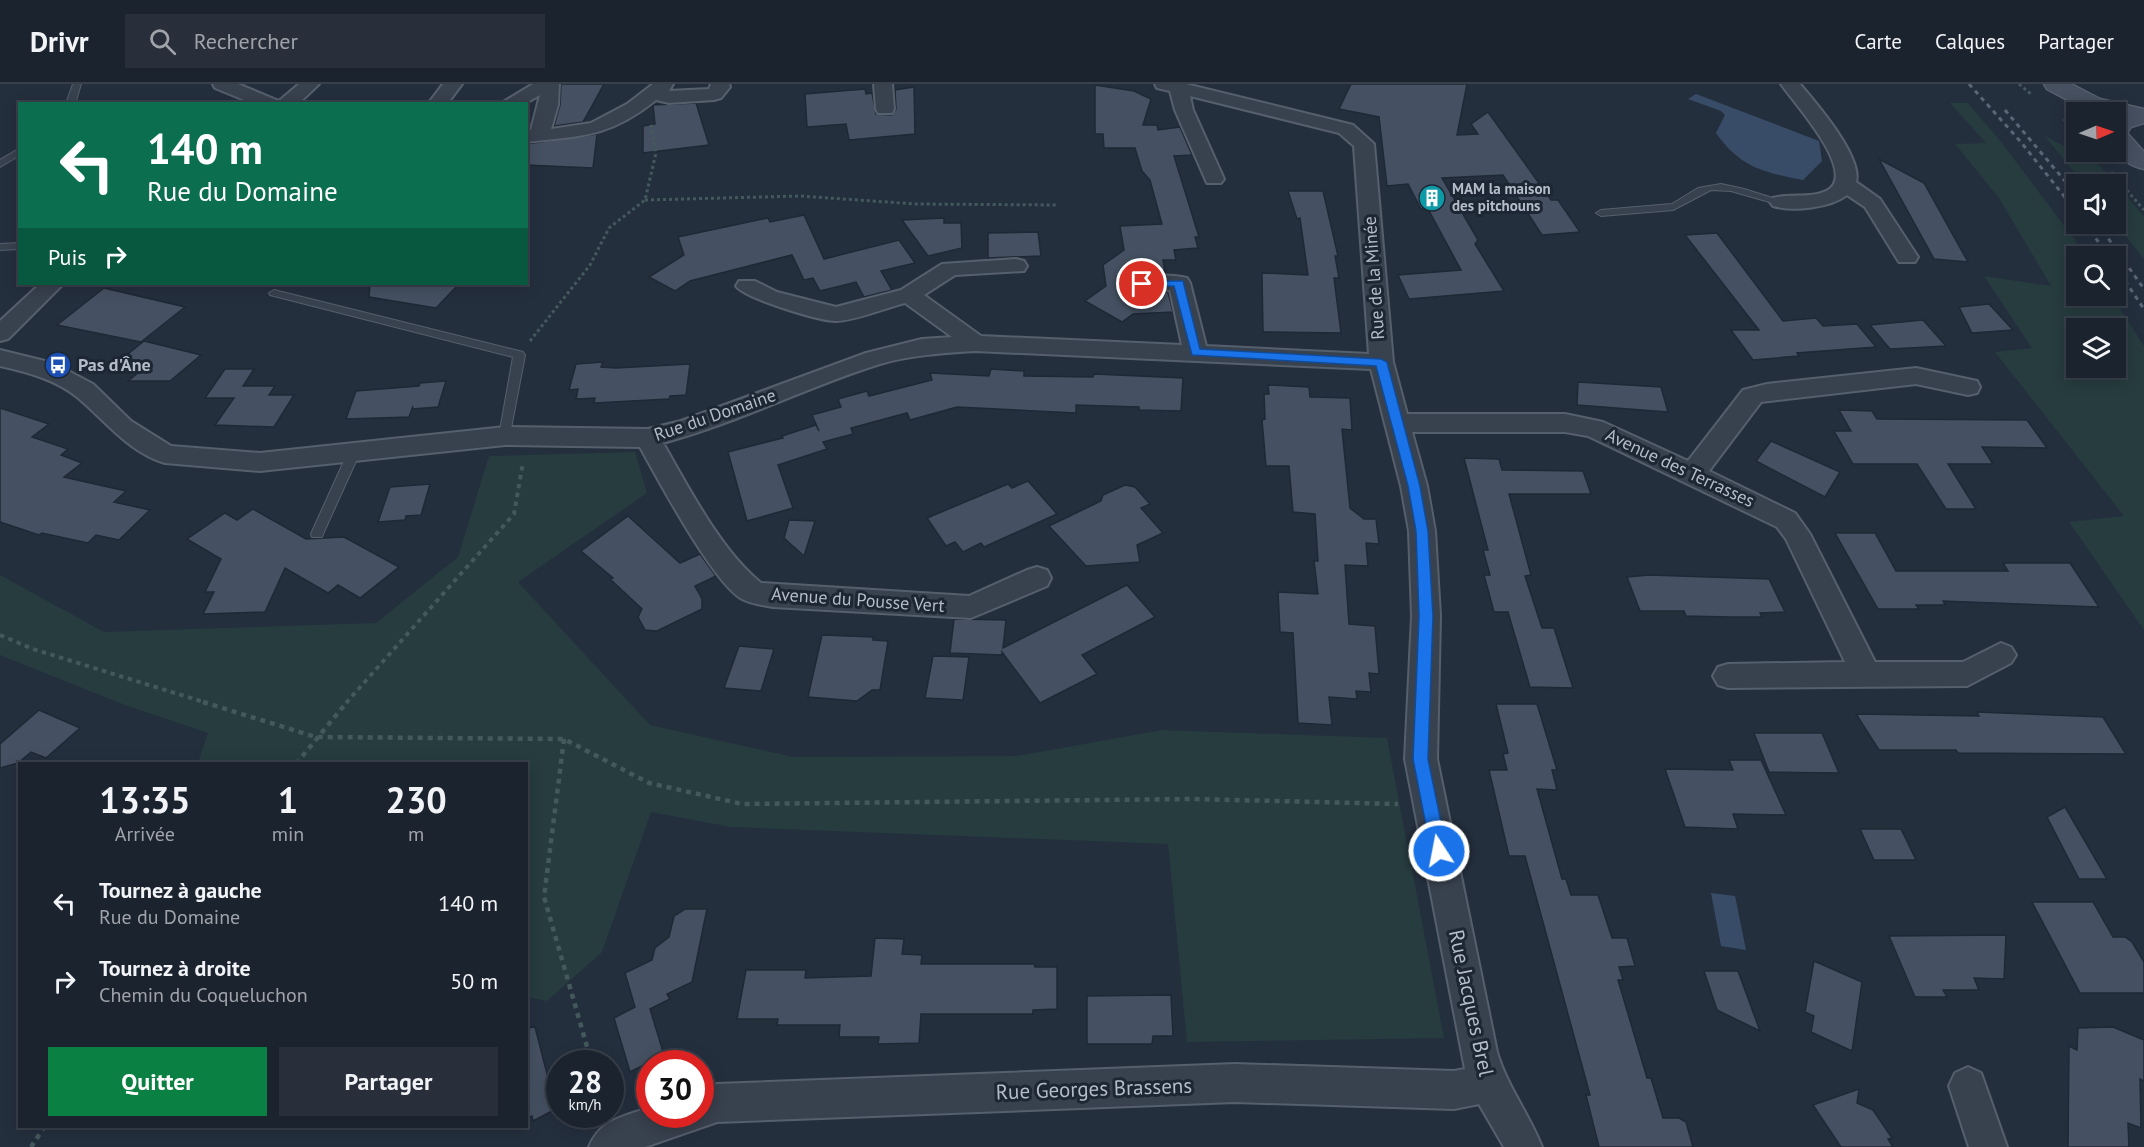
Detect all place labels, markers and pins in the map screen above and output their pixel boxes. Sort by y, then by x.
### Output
place label: MAM la maison des pitchouns [1452,179,1551,215]
building icon: MAM la maison des pitchouns [1417,183,1447,213]
pin [1116,258,1167,309]
bus stop icon: Pas d'Âne [43,350,73,380]
place label: Pas d'Âne [78,353,151,376]

